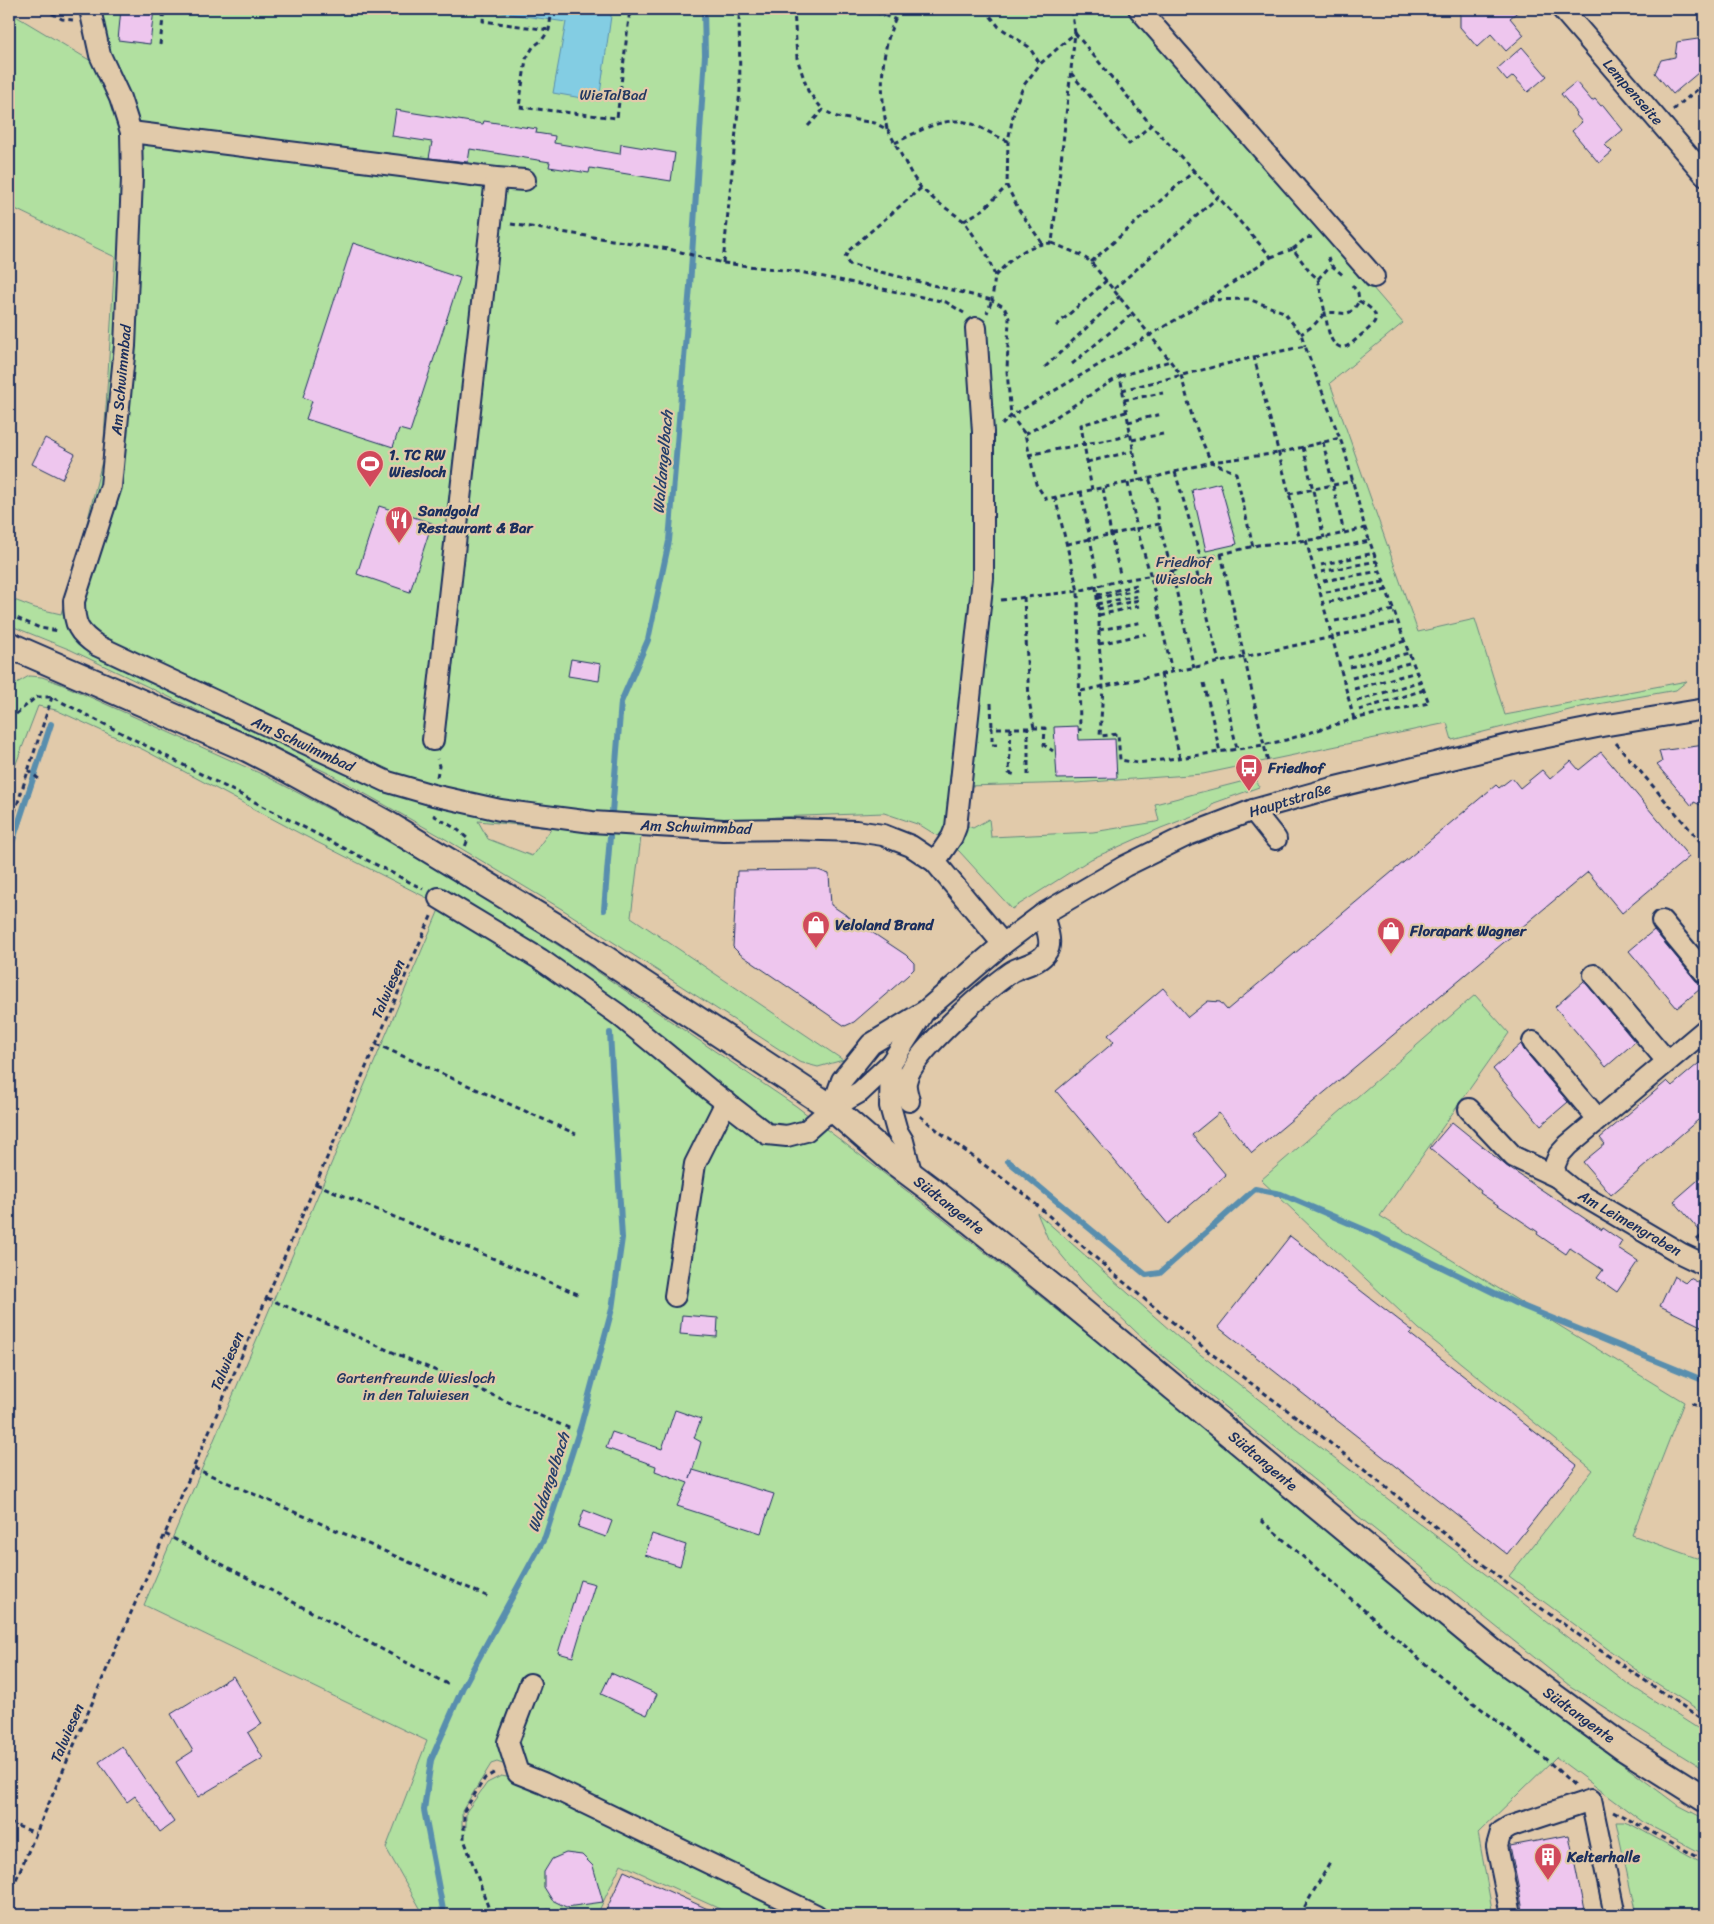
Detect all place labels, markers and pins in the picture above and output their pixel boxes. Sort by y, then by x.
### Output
place label: 1. TC RW Wiesloch [389,442,447,485]
sports icon: 1. TC RW Wiesloch [355,449,385,488]
place label: Sandgold Restaurant & Bar [417,498,534,541]
restaurant icon: Sandgold Restaurant & Bar [384,505,414,544]
bus stop icon: Friedhof [1234,753,1264,792]
place label: Friedhof [1267,755,1326,781]
shop icon: Veloland Brand [801,910,831,949]
place label: Veloland Brand [835,912,935,938]
shop icon: Florapark Wagner [1376,916,1406,955]
place label: Florapark Wagner [1409,918,1528,944]
building icon: Kelterhalle [1533,1842,1563,1881]
place label: Kelterhalle [1566,1844,1640,1870]

